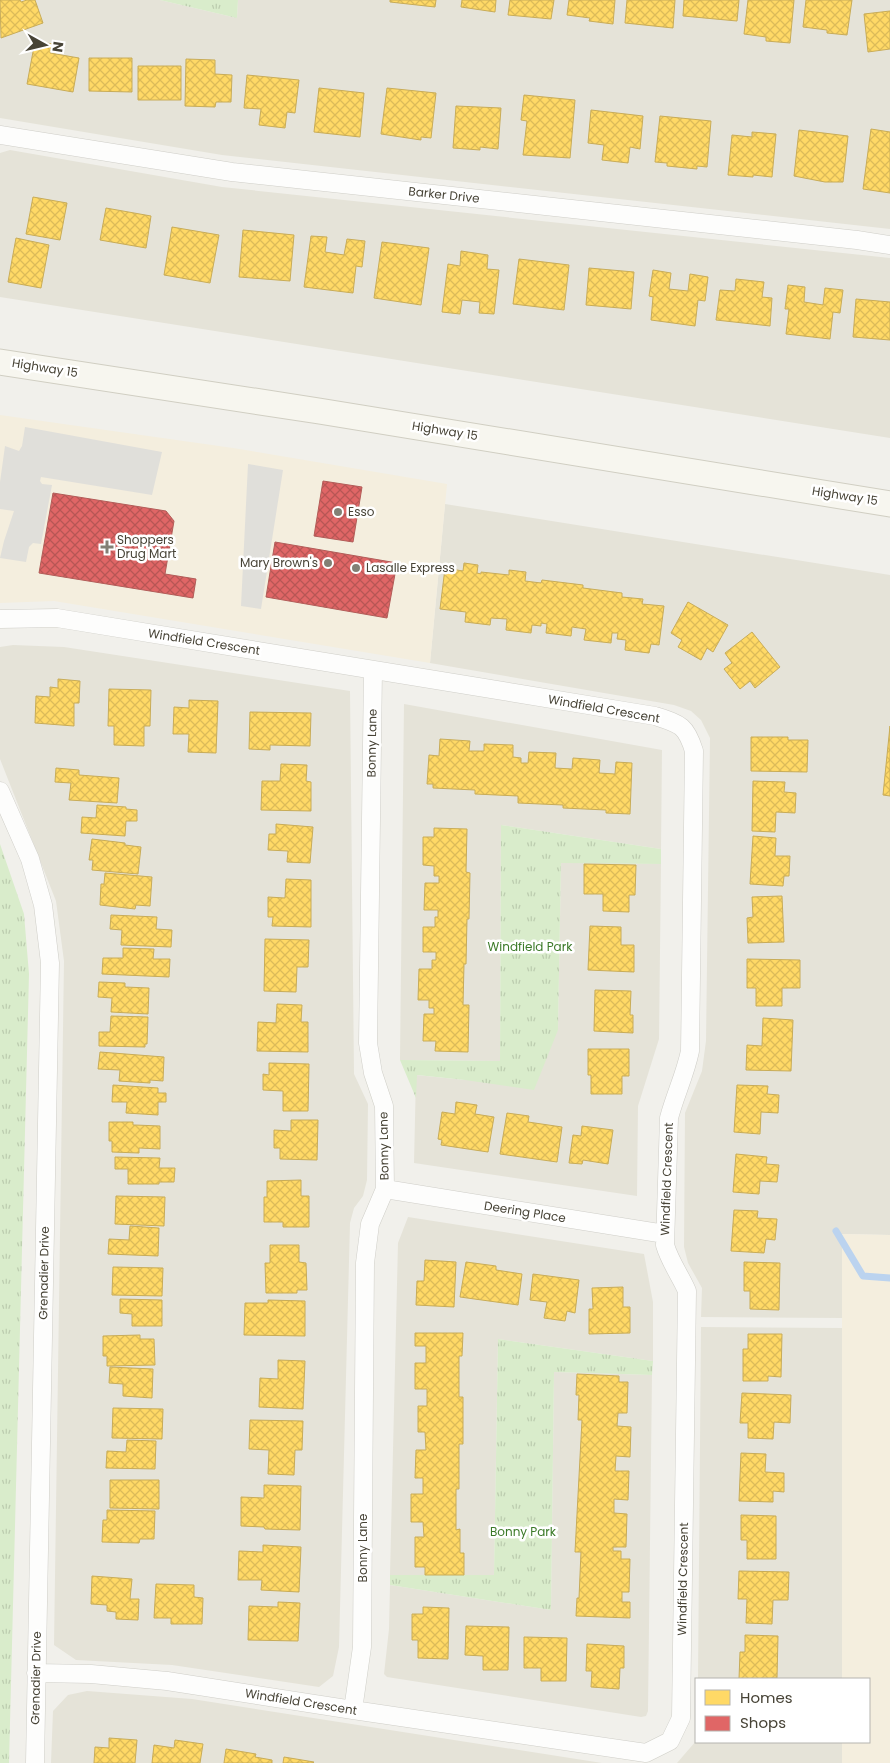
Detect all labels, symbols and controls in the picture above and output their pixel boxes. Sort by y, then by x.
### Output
north arrow [20,20,70,70]
text: N [47,40,69,53]
street label: Barker Drive [408,182,480,207]
street label: Highway 15 [11,354,79,381]
street label: Highway 15 [411,417,479,444]
street label: Highway 15 [811,482,879,509]
place label: Esso [348,503,375,520]
marker: Esso [332,506,344,518]
place label: Shoppers Drug Mart [117,531,176,562]
marker: Shoppers Drug Mart [101,541,113,553]
place label: Mary Brown's [240,554,318,571]
marker: Mary Brown's [322,557,334,569]
place label: Lasalle Express [366,559,455,576]
marker: Lasalle Express [350,562,362,574]
street label: Windfield Crescent [147,624,261,659]
street label: Windfield Crescent [547,690,661,727]
street label: Bonny Lane [362,708,381,778]
park label: Windfield Park [488,938,573,955]
street label: Bonny Lane [374,1111,393,1181]
street label: Windfield Crescent [656,1122,677,1236]
street label: Deering Place [483,1197,567,1226]
street label: Grenadier Drive [34,1226,53,1320]
street label: Bonny Lane [354,1514,371,1582]
street label: Windfield Crescent [673,1522,692,1636]
park label: Bonny Park [490,1523,557,1540]
street label: Grenadier Drive [26,1631,45,1725]
legend [695,1678,870,1743]
street label: Windfield Crescent [244,1684,358,1719]
text: Homes [740,1687,793,1708]
text: Shops [740,1712,786,1733]

